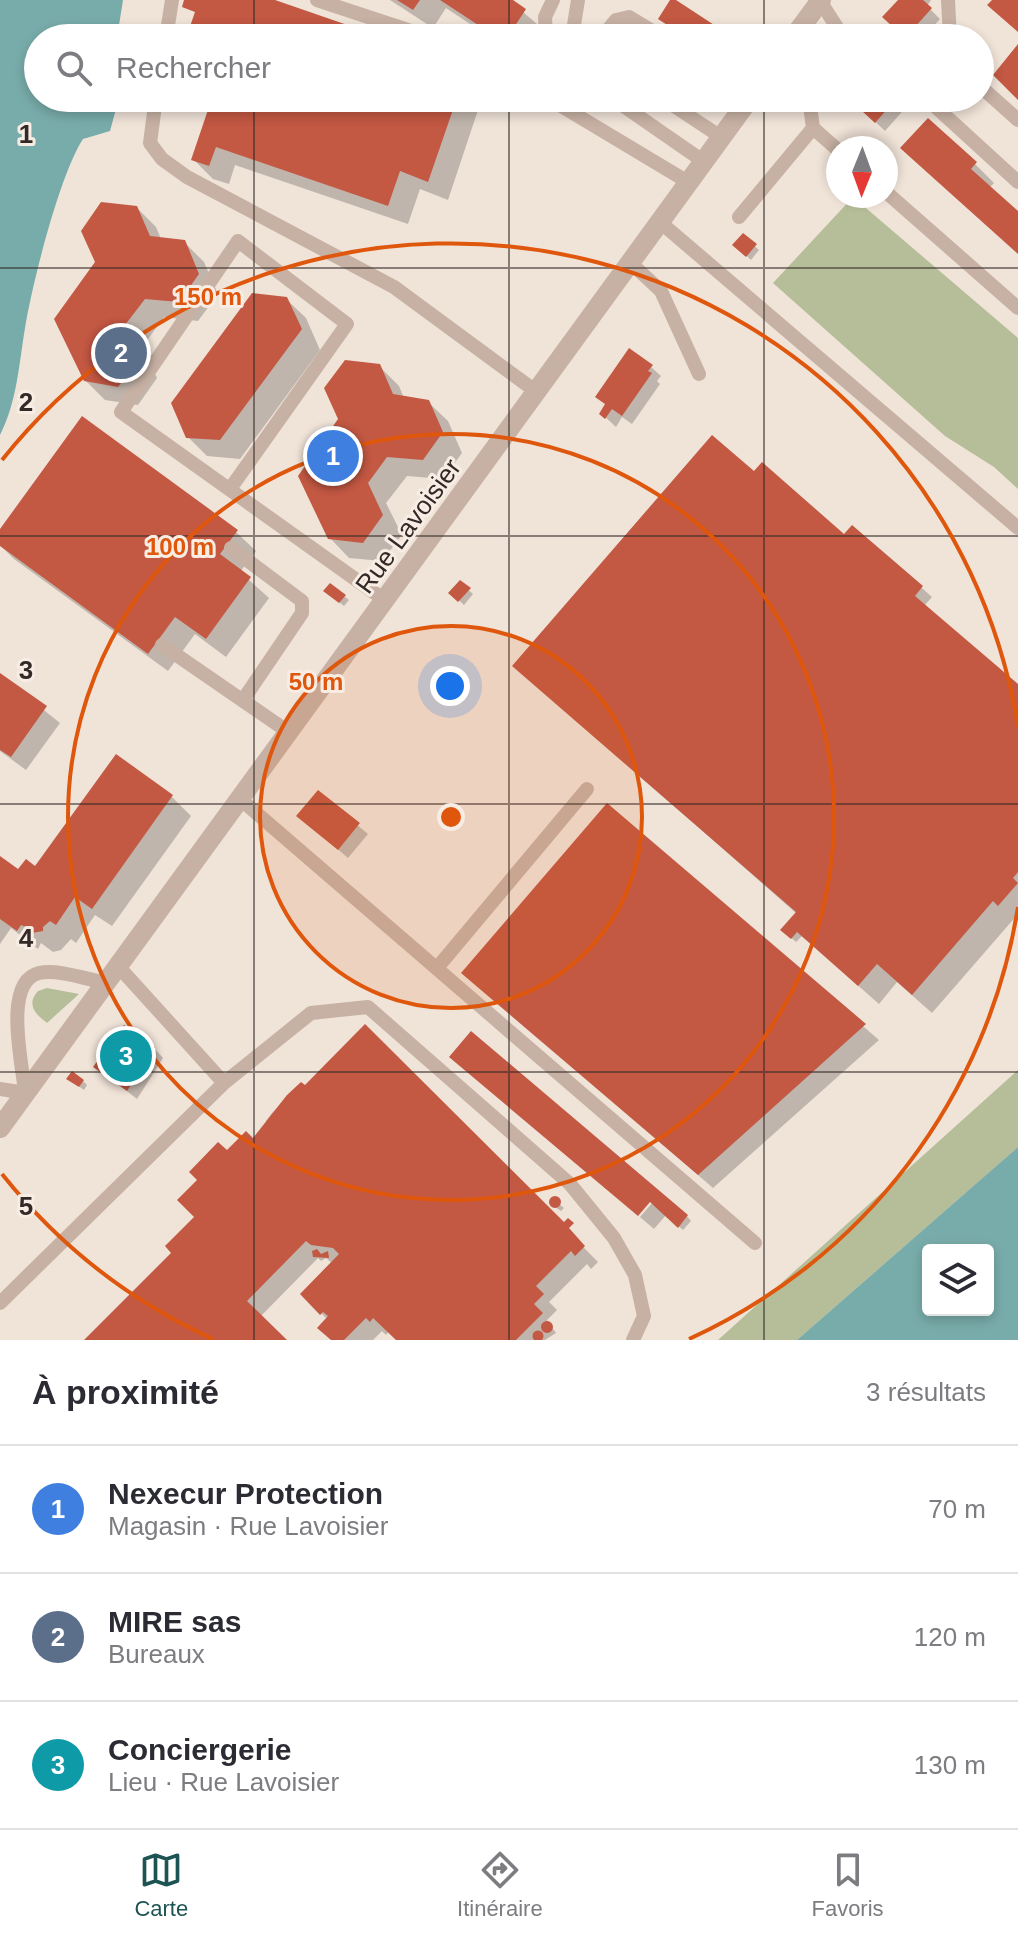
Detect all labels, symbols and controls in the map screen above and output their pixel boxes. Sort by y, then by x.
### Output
search box [24,24,994,112]
icon: search [52,46,96,90]
text: Rechercher [116,51,271,84]
text: 1 [19,119,33,149]
north arrow [826,136,898,208]
text: 150 m [174,283,242,310]
pin: 2 [95,323,147,383]
text: 2 [19,387,33,417]
pin: 1 [307,426,359,486]
street label: Rue Lavoisier [349,453,467,599]
text: 100 m [146,533,214,560]
text: 3 [19,655,33,685]
your location [430,666,470,706]
text: 50 m [289,668,343,695]
centre of rings [437,803,465,831]
text: 4 [19,923,34,953]
pin: 3 [100,1026,152,1086]
text: 5 [19,1191,33,1221]
map controls [922,1244,994,1316]
button: layers [922,1244,994,1316]
text: À proximité [32,1373,219,1411]
text: 3 résultats [866,1377,986,1407]
text: Nexecur Protection [108,1477,383,1510]
text: 1 [51,1494,65,1524]
text: 70 m [928,1494,986,1524]
text: Magasin · Rue Lavoisier [108,1511,388,1541]
text: MIRE sas [108,1605,241,1638]
text: 2 [51,1622,65,1652]
text: 120 m [914,1622,986,1652]
text: Bureaux [108,1639,205,1669]
text: Conciergerie [108,1733,291,1766]
text: 3 [51,1750,65,1780]
text: 130 m [914,1750,986,1780]
text: Lieu · Rue Lavoisier [108,1767,339,1797]
tab: Carte [134,1848,188,1922]
tab: Itinéraire [457,1848,543,1922]
tab: Favoris [811,1848,884,1922]

